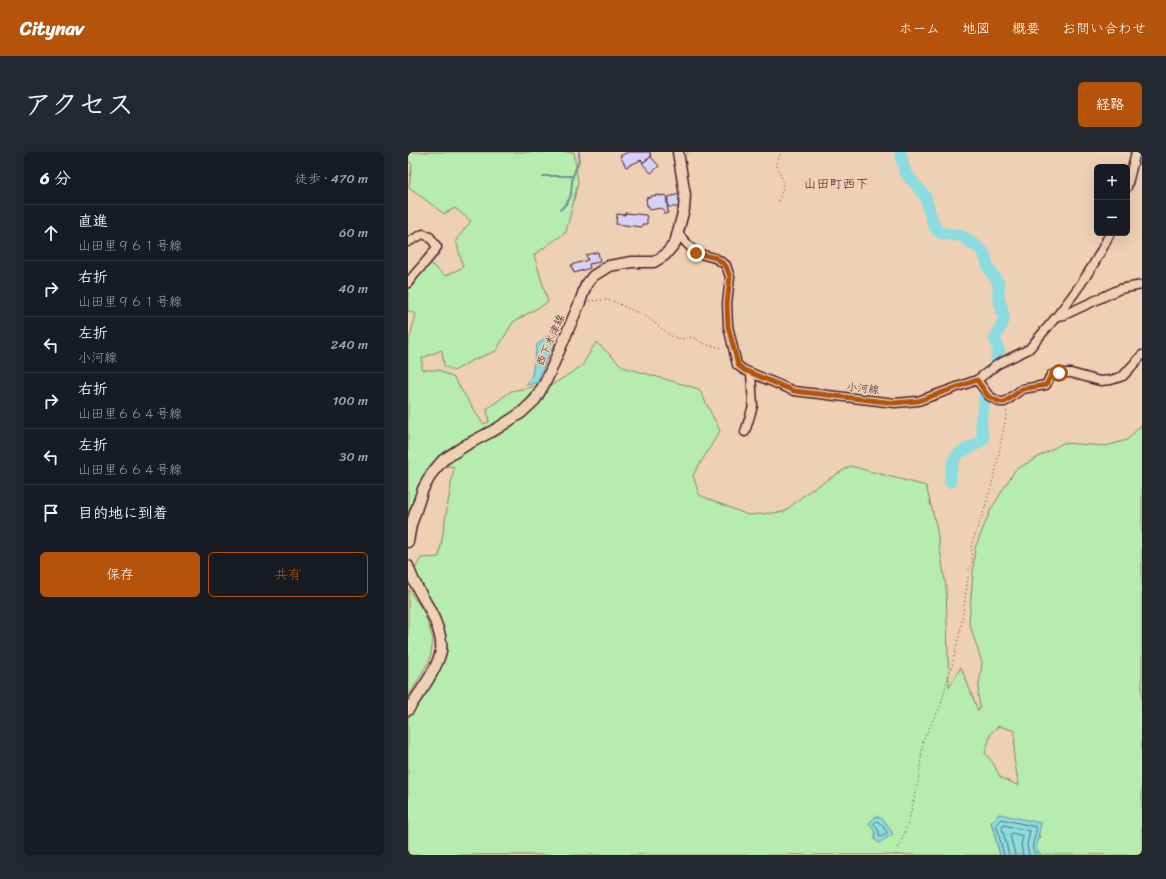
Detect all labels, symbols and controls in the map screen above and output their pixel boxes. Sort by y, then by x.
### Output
text: Citynav [20,12,84,45]
text: ホーム [899,16,940,41]
text: 地図 [962,16,990,41]
text: 概要 [1012,16,1040,41]
text: お問い合わせ [1062,16,1146,41]
text: アクセス [24,80,134,129]
button: 経路 [1078,82,1142,127]
text: 6 分 [40,163,71,193]
map controls [1094,164,1130,236]
button: + [1094,164,1130,200]
text: 徒歩 · 470 m [295,167,368,190]
district label: 山田町西下 [803,172,869,195]
button: − [1094,200,1130,236]
text: 直進 [78,208,108,234]
text: 60 m [339,221,368,244]
icon: ahead [40,222,62,244]
text: 山田里９６１号線 [78,234,182,257]
route end [687,244,705,262]
text: 右折 [78,264,108,290]
text: 40 m [338,277,368,300]
icon: right [40,278,62,300]
text: 山田里９６１号線 [78,290,182,313]
street label: 西下木津線 [531,311,570,369]
text: 左折 [78,320,108,346]
text: 240 m [331,333,368,356]
icon: left [40,334,62,356]
text: 小河線 [78,346,117,369]
route start [1050,364,1068,382]
text: 右折 [78,376,108,402]
street label: 小河線 [846,377,880,400]
text: 100 m [333,389,368,412]
icon: right [40,390,62,412]
text: 山田里６６４号線 [78,402,182,425]
text: 左折 [78,432,108,458]
text: 30 m [339,445,368,468]
icon: left [40,446,62,468]
text: 山田里６６４号線 [78,458,182,481]
text: 目的地に到着 [78,500,168,526]
icon: arrive [40,502,62,524]
button: 保存 [40,552,200,597]
button: 共有 [208,552,368,597]

